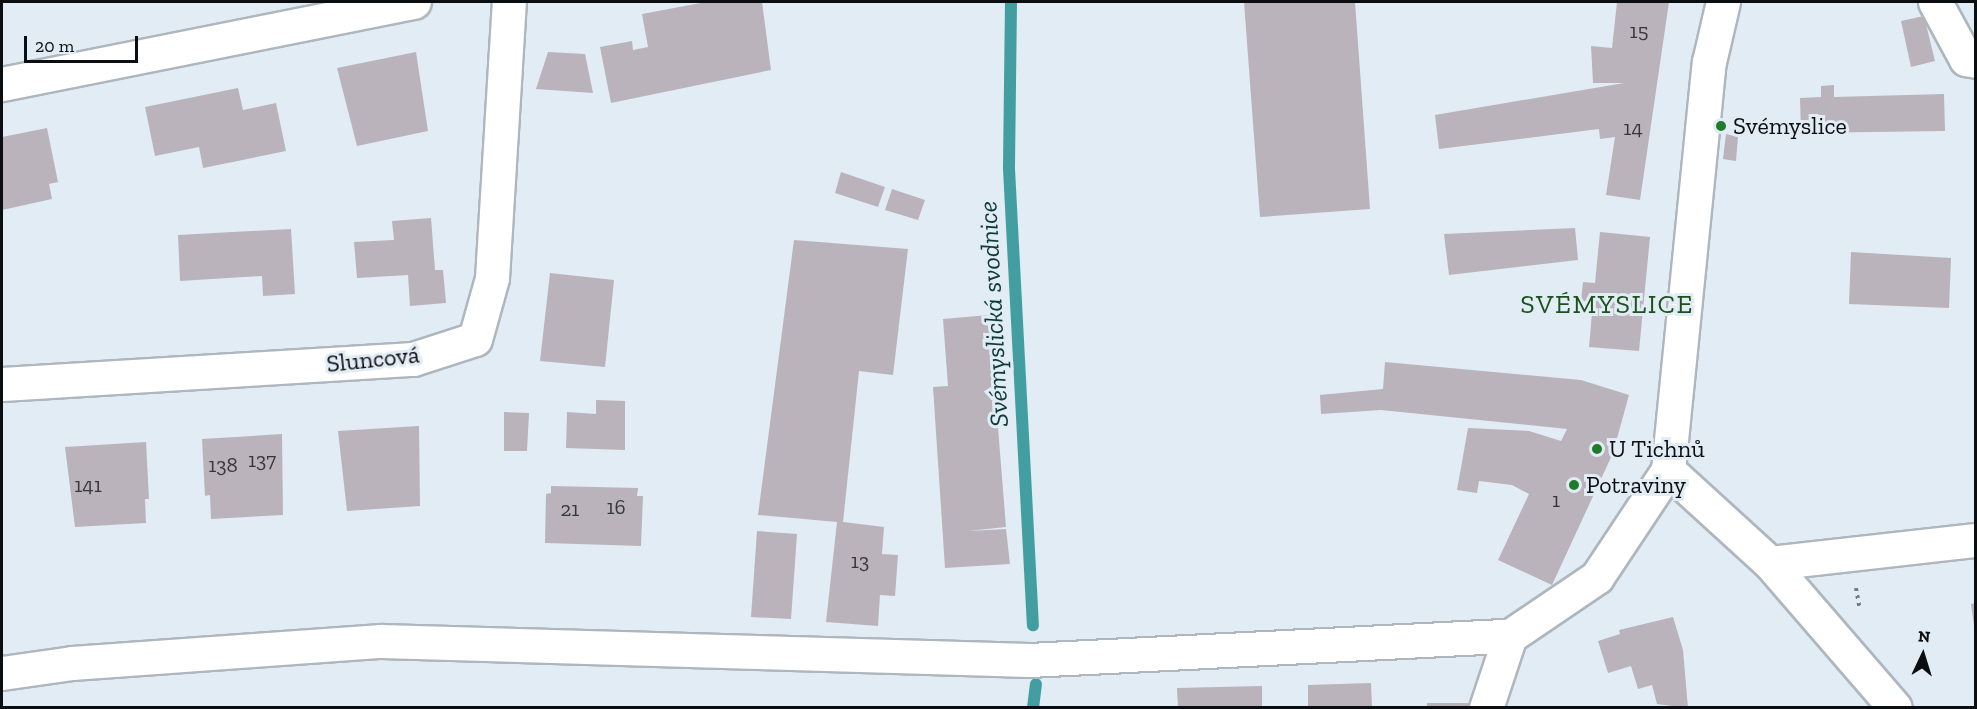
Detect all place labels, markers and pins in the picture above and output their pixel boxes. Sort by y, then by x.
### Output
place label: Svémyslice [1733,112,1847,140]
marker: Svémyslice [1714,119,1728,133]
place label: U Tichnů [1609,435,1705,463]
marker: U Tichnů [1590,442,1604,456]
place label: Potraviny [1586,471,1686,499]
marker: Potraviny [1567,478,1581,492]

